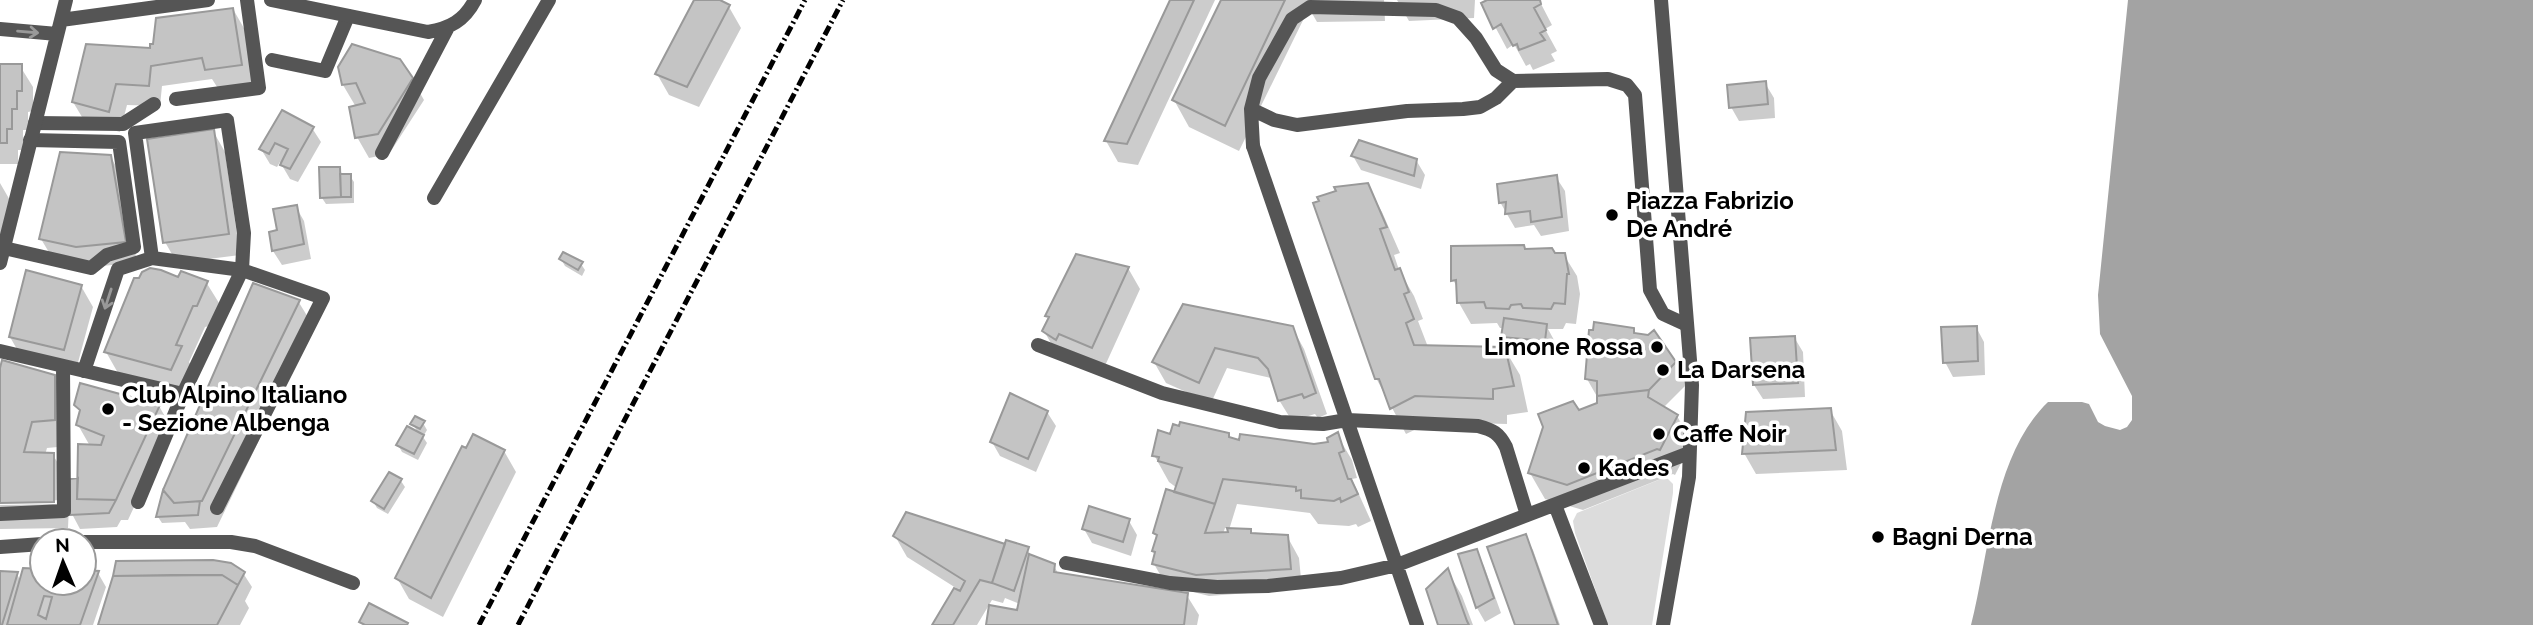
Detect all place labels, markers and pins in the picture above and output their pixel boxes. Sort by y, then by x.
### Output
place label: Piazza Fabrizio De André [1626,186,1794,243]
marker: Piazza Fabrizio De André [1604,207,1620,223]
place label: Limone Rossa [1484,332,1643,361]
marker: Limone Rossa [1649,339,1665,355]
place label: La Darsena [1677,355,1805,384]
marker: La Darsena [1655,362,1671,378]
place label: Club Alpino Italiano - Sezione Albenga [122,380,347,437]
marker: Club Alpino Italiano - Sezione Albenga [100,401,116,417]
place label: Caffe Noir [1673,419,1787,448]
marker: Caffe Noir [1651,426,1667,442]
place label: Kades [1598,453,1670,482]
marker: Kades [1576,460,1592,476]
place label: Bagni Derna [1892,522,2033,551]
marker: Bagni Derna [1870,529,1886,545]

